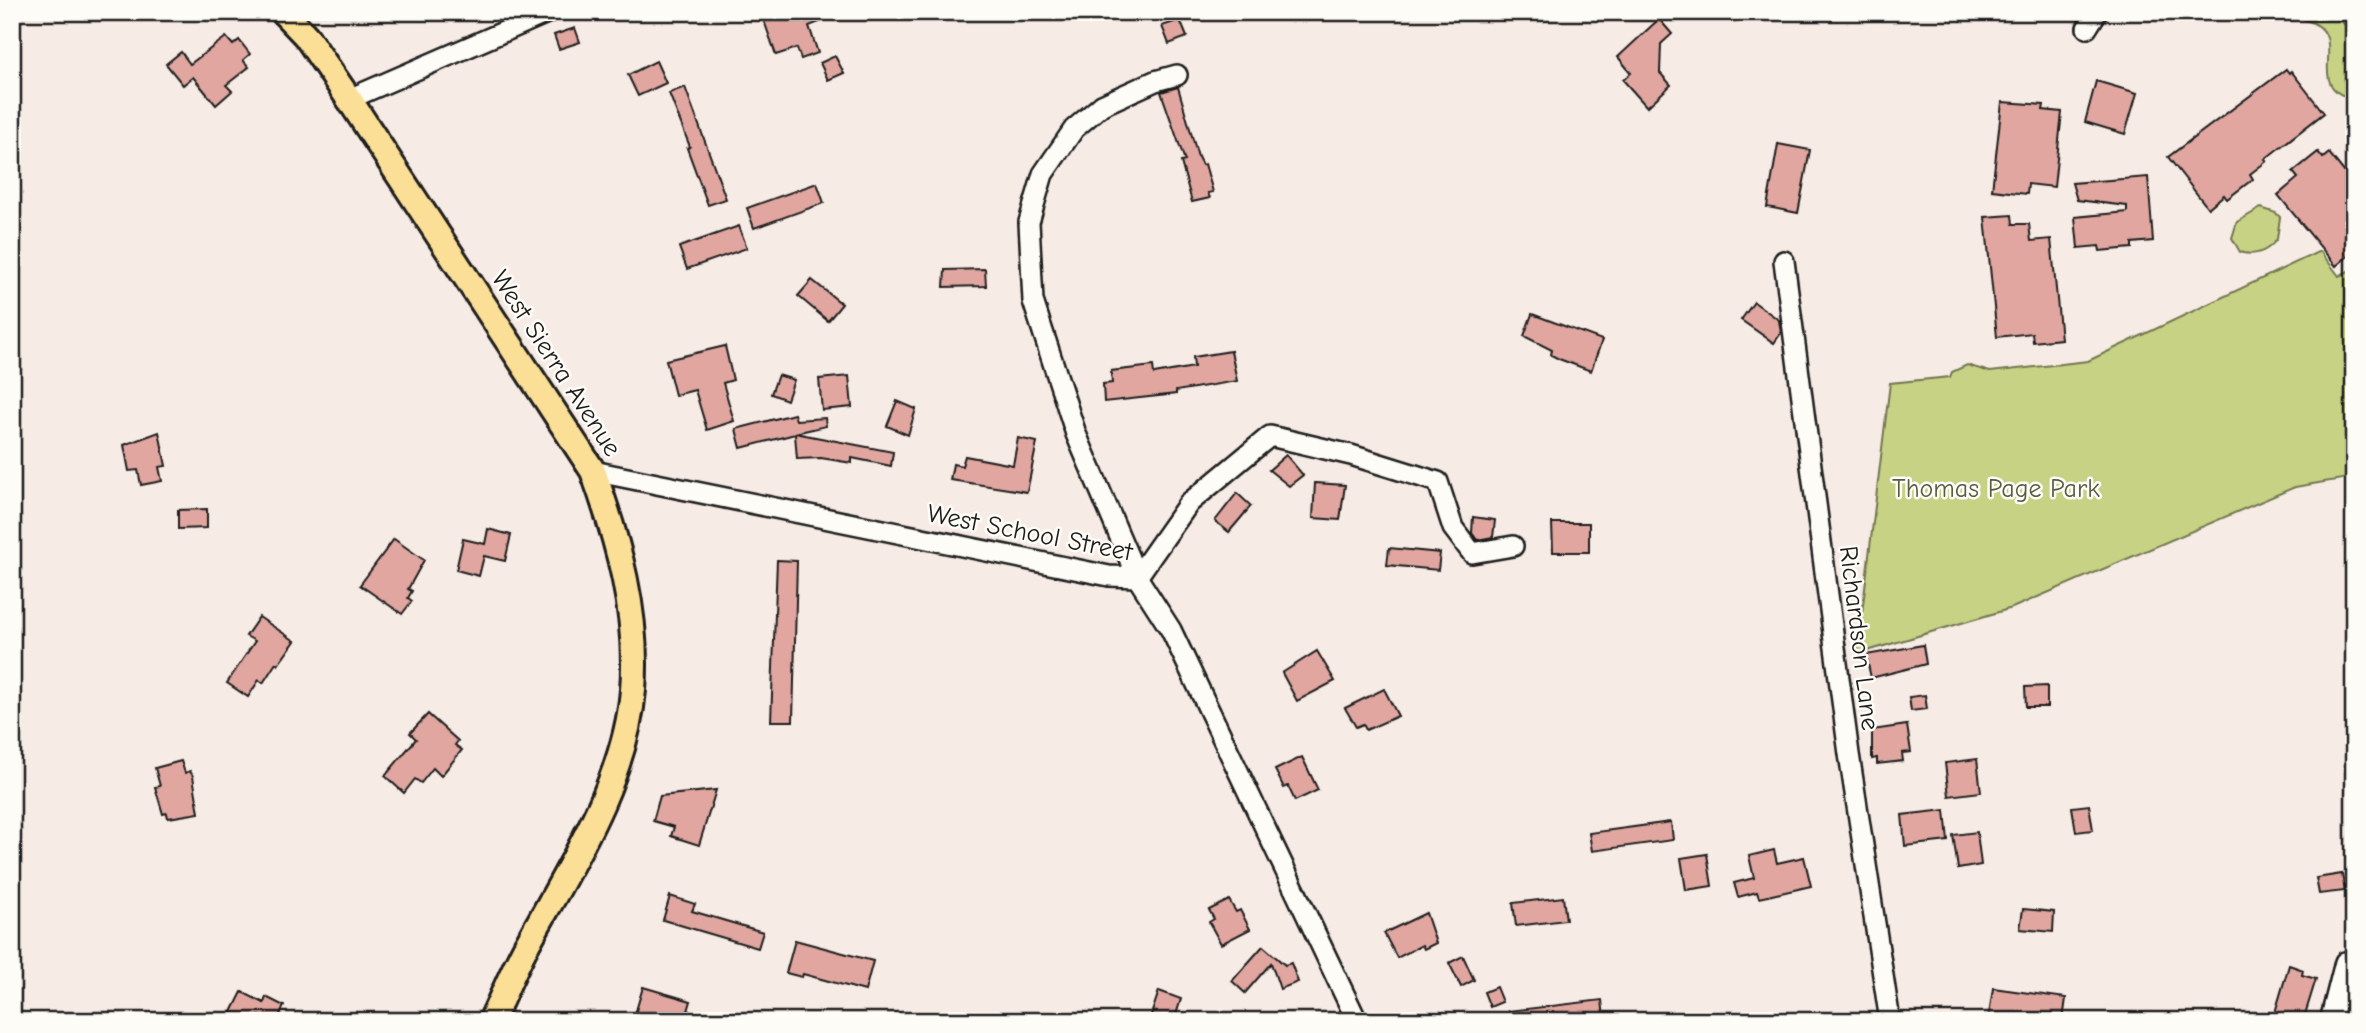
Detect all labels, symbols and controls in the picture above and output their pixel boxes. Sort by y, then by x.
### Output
street label: West Sierra Avenue [485,265,627,462]
park label: Thomas Page Park [1892,474,2100,504]
street label: West School Street [925,498,1137,568]
street label: Richardson Lane [1833,544,1885,732]

